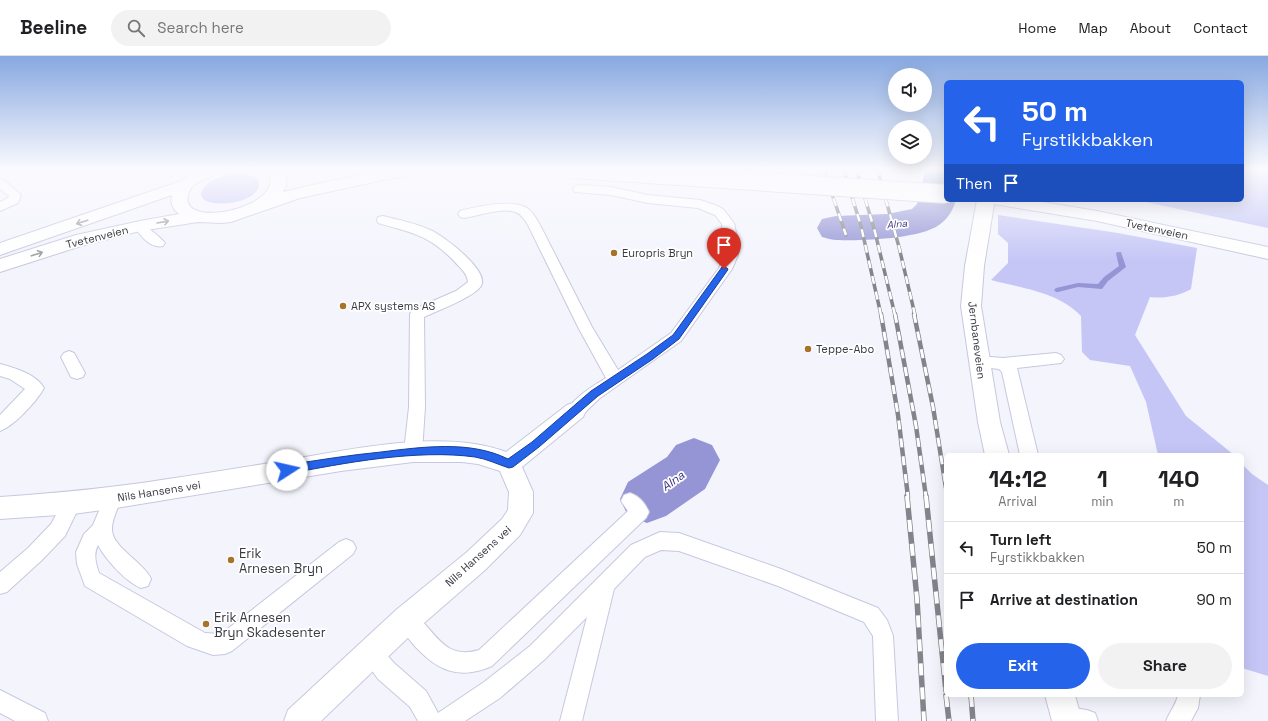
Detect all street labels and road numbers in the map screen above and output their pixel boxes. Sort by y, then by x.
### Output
street label: Tvetenveien [1124,216,1190,242]
street label: Tvetenveien [64,222,130,252]
street label: Jernbaneveien [965,300,989,380]
street label: Nils Hansens vei [116,477,202,504]
street label: Nils Hansens vei [442,522,514,589]

